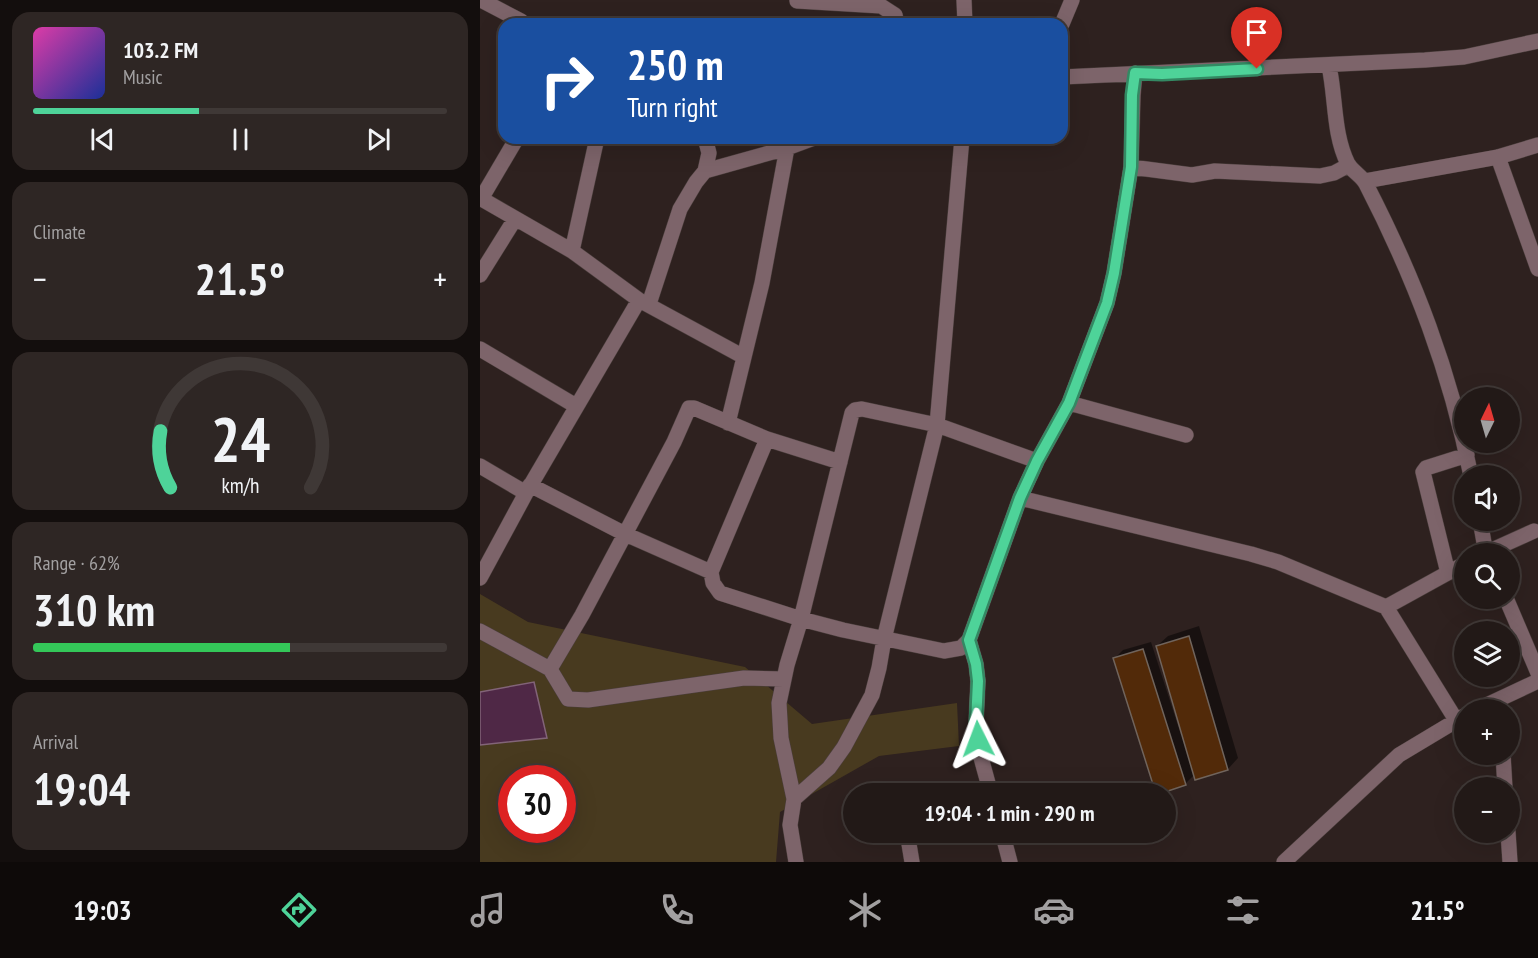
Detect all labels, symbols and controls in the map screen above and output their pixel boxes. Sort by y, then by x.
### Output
pin [1231,7,1282,69]
icon: arrive [1240,16,1273,49]
text: 103.2 FM [123,36,198,64]
text: 250 m [627,37,724,92]
icon: right [528,42,606,120]
text: Music [123,64,163,90]
text: Turn right [627,90,718,124]
icon: previous [86,123,119,156]
icon: pause [224,123,257,156]
icon: next [362,123,395,156]
text: Climate [33,219,86,245]
text: 21.5° [195,249,285,307]
text: − [33,257,47,300]
text: + [433,257,447,300]
north arrow [1454,387,1520,453]
map controls [1454,387,1520,843]
text: 24 [210,398,270,479]
button: sound [1454,465,1520,531]
text: km/h [221,471,259,499]
button: search [1454,543,1520,609]
text: Range · 62% [33,550,120,576]
text: 310 km [33,580,155,638]
button: layers [1454,621,1520,687]
button: + [1454,699,1520,765]
position arrow [946,707,1010,771]
text: Arrival [33,729,78,755]
text: 19:04 [33,759,130,817]
speed limit sign: 30 [498,765,576,843]
button: − [1454,777,1520,843]
text: 19:04 · 1 min · 290 m [924,799,1095,827]
icon: directions [278,889,320,931]
icon: music [467,889,509,931]
icon: phone [656,889,698,931]
icon: climate [844,889,886,931]
icon: car [1033,889,1075,931]
icon: filters [1222,889,1264,931]
text: 19:03 [73,893,132,927]
text: 21.5° [1410,893,1465,927]

